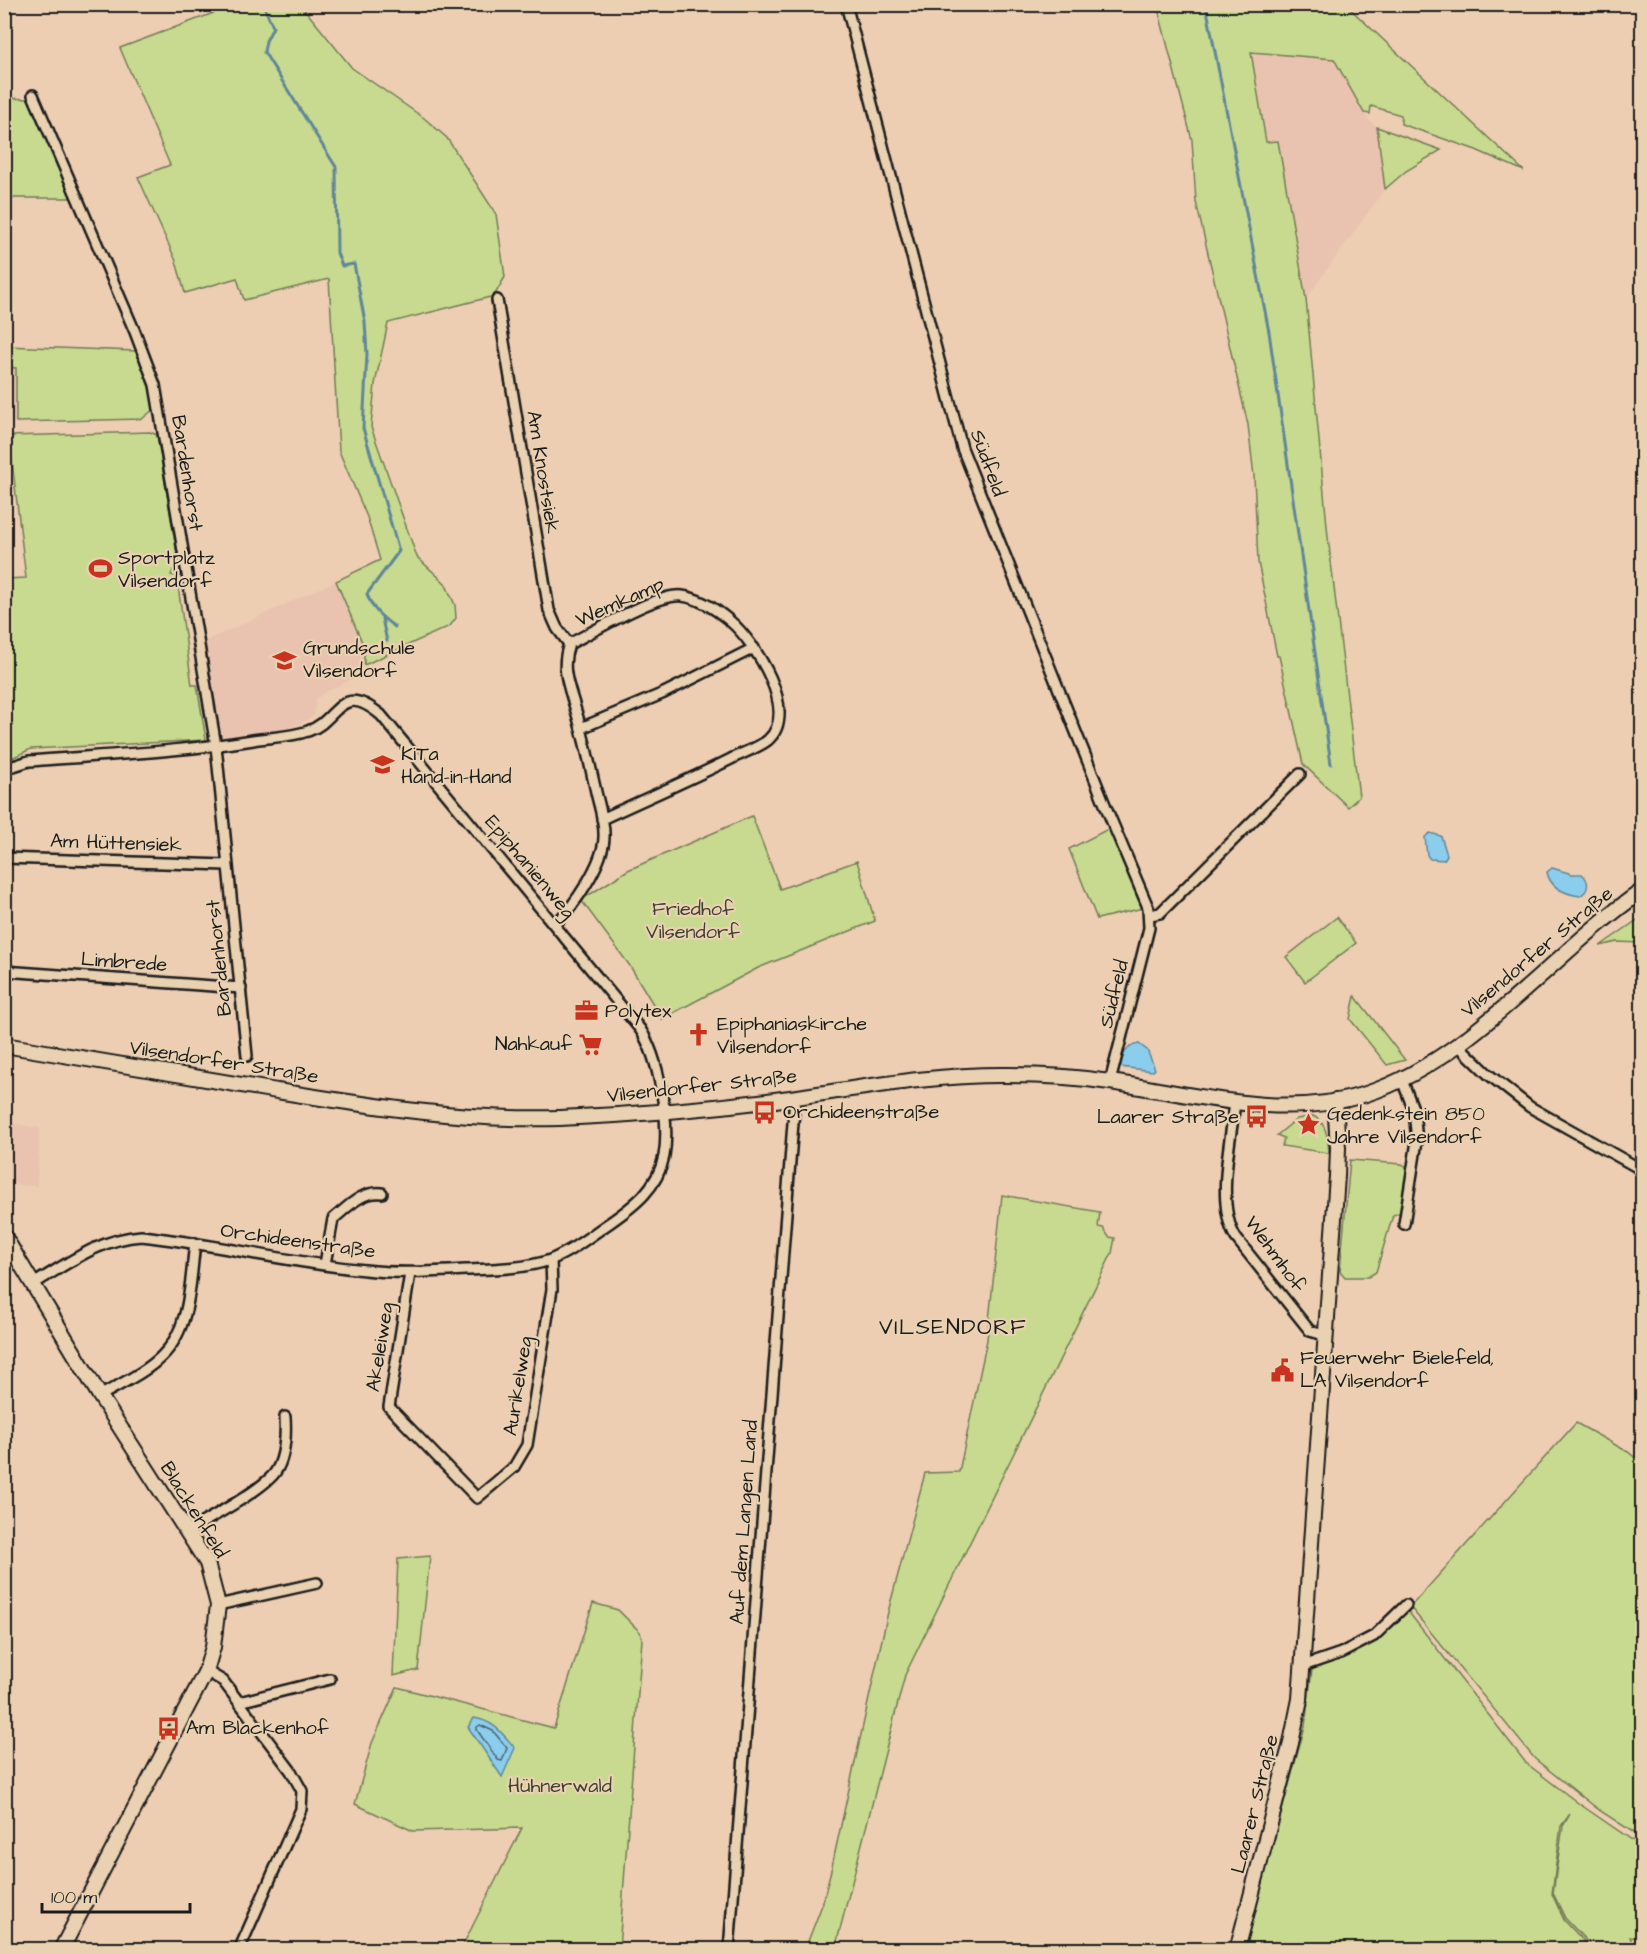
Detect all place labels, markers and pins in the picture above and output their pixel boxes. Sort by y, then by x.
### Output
place label: Sportplatz Vilsendorf [118,544,215,595]
sports icon: Sportplatz Vilsendorf [87,556,113,582]
place label: Grundschule Vilsendorf [303,634,415,685]
school or university icon: Grundschule Vilsendorf [272,647,298,673]
place label: KiTa Hand-in-Hand [401,740,512,791]
school or university icon: KiTa Hand-in-Hand [370,752,396,778]
place label: Polytex [605,997,672,1026]
office icon: Polytex [574,998,600,1024]
place label: Epiphaniaskirche Vilsendorf [717,1010,867,1061]
church icon: Epiphaniaskirche Vilsendorf [686,1022,712,1048]
place label: Nahkauf [495,1030,572,1058]
supermarket icon: Nahkauf [577,1031,603,1057]
place label: Orchideenstraße [783,1098,939,1126]
bus stop icon: Orchideenstraße [752,1099,778,1125]
place label: Gedenkstein 850 Jahre Vilsendorf [1327,1100,1485,1151]
place label: Laarer Straße [1097,1103,1239,1131]
bus stop icon: Laarer Straße [1244,1104,1270,1130]
place icon: Gedenkstein 850 Jahre Vilsendorf [1296,1112,1322,1138]
place label: Feuerwehr Bielefeld, LA Vilsendorf [1300,1344,1494,1395]
public building icon: Feuerwehr Bielefeld, LA Vilsendorf [1269,1357,1295,1383]
place label: Am Blackenhof [186,1714,329,1742]
bus stop icon: Am Blackenhof [155,1715,181,1741]

